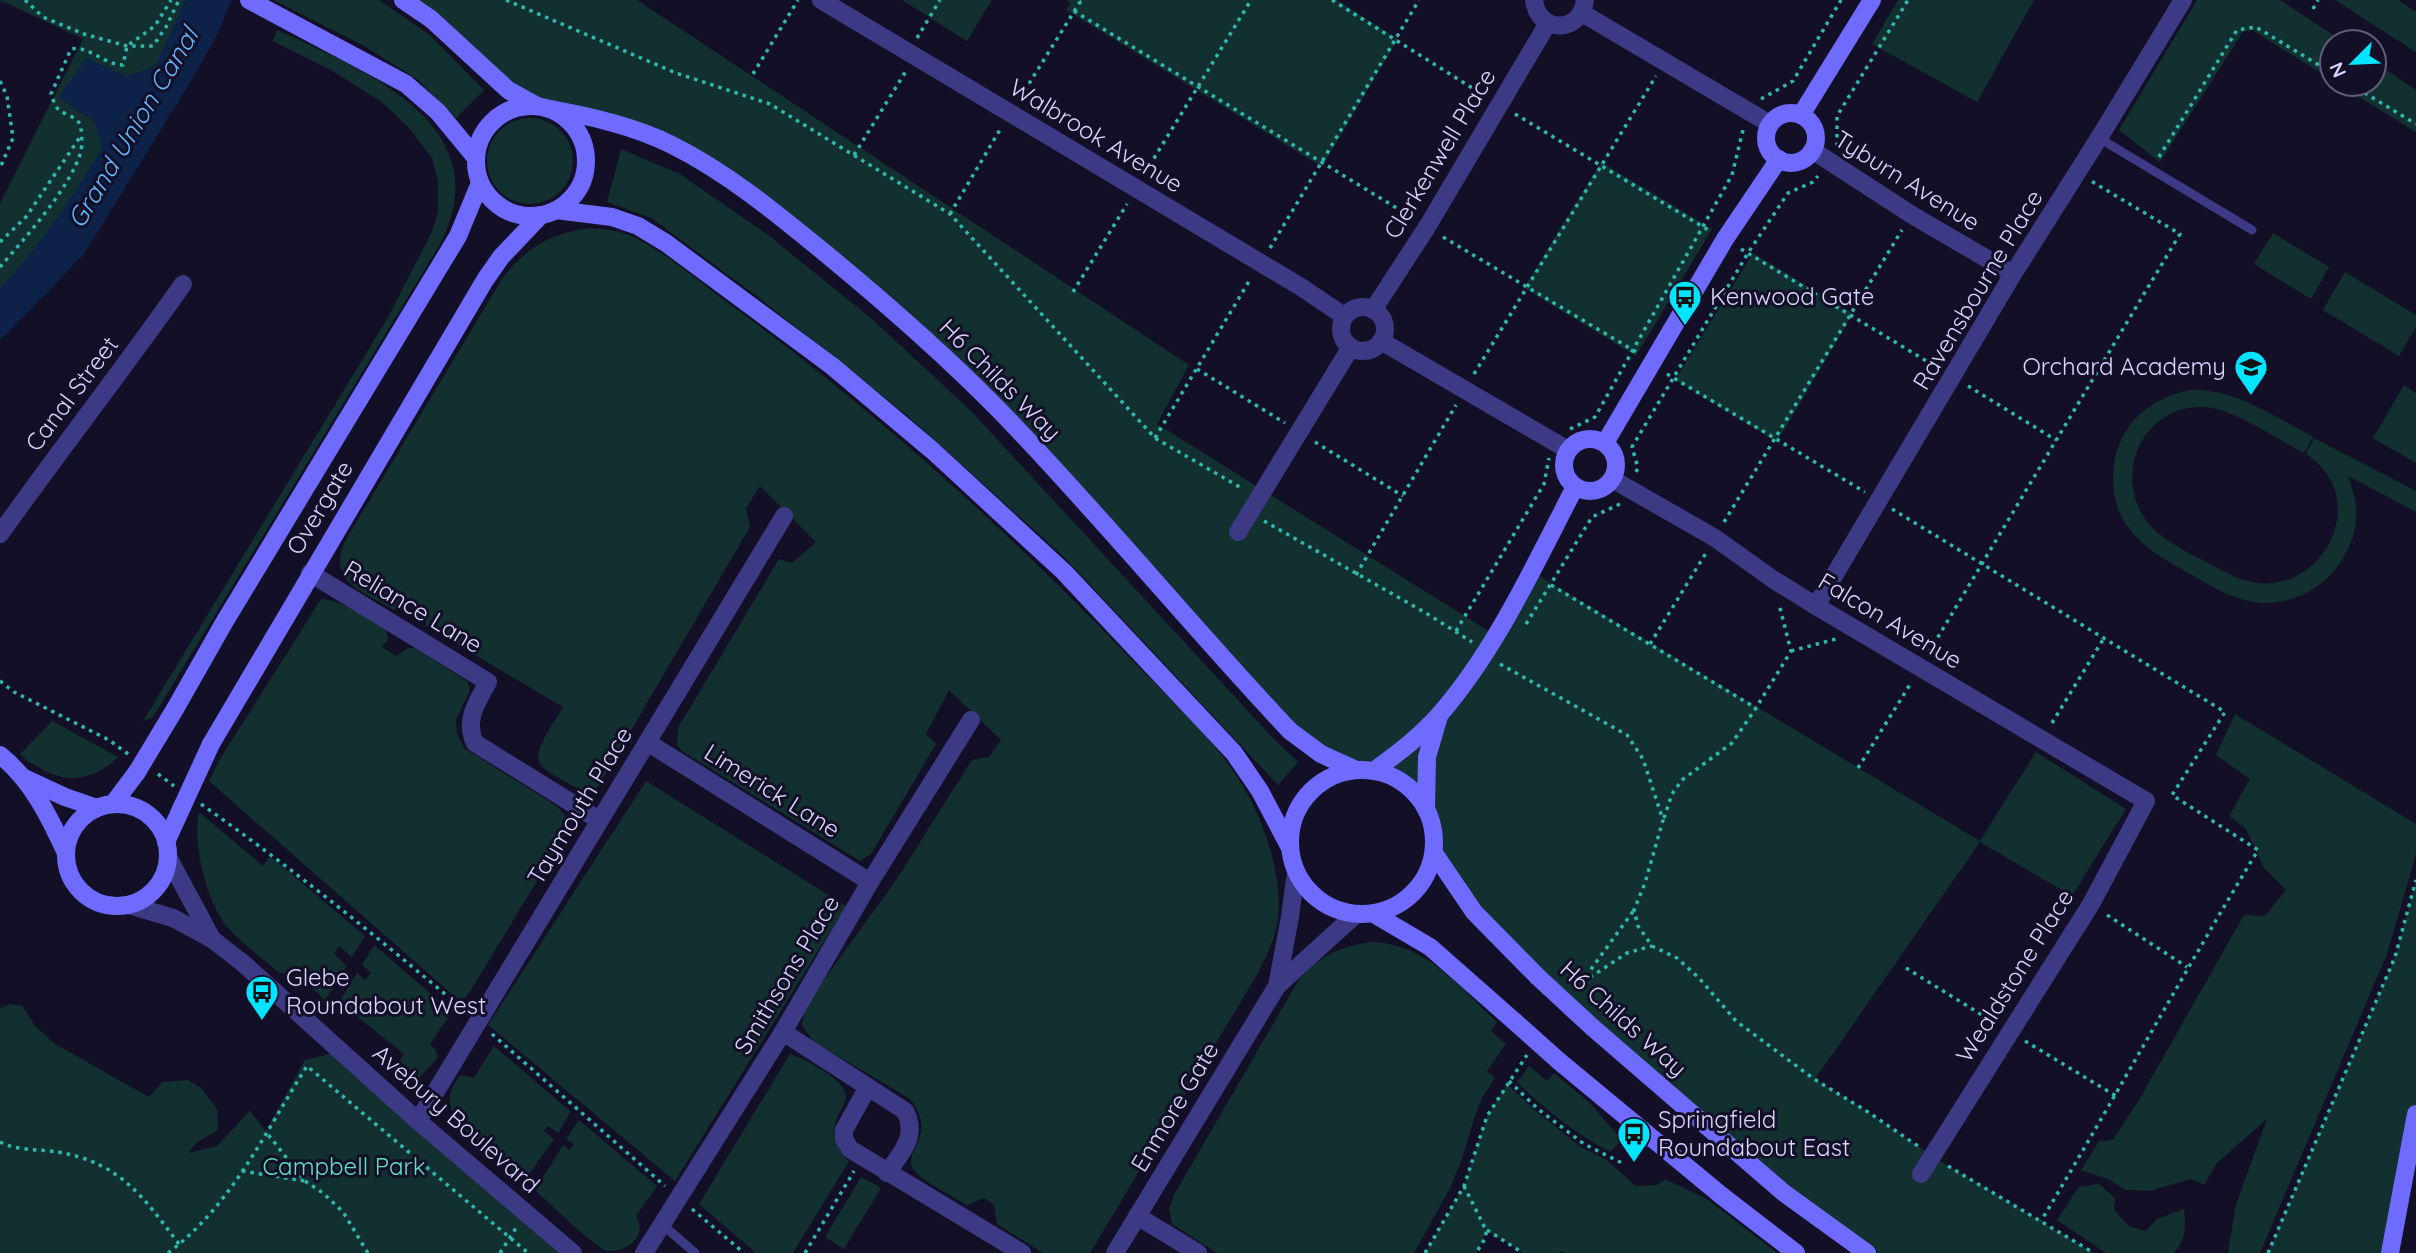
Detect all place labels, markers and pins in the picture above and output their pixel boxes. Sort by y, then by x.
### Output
bus stop icon: Kenwood Gate [1666,278,1704,327]
place label: Kenwood Gate [1710,281,1874,311]
school or university icon: Orchard Academy [2232,348,2270,397]
place label: Orchard Academy [2022,351,2226,381]
place label: Glebe Roundabout West [286,962,486,1020]
bus stop icon: Glebe Roundabout West [243,973,281,1022]
place label: Springfield Roundabout East [1658,1104,1850,1162]
bus stop icon: Springfield Roundabout East [1615,1115,1653,1164]

